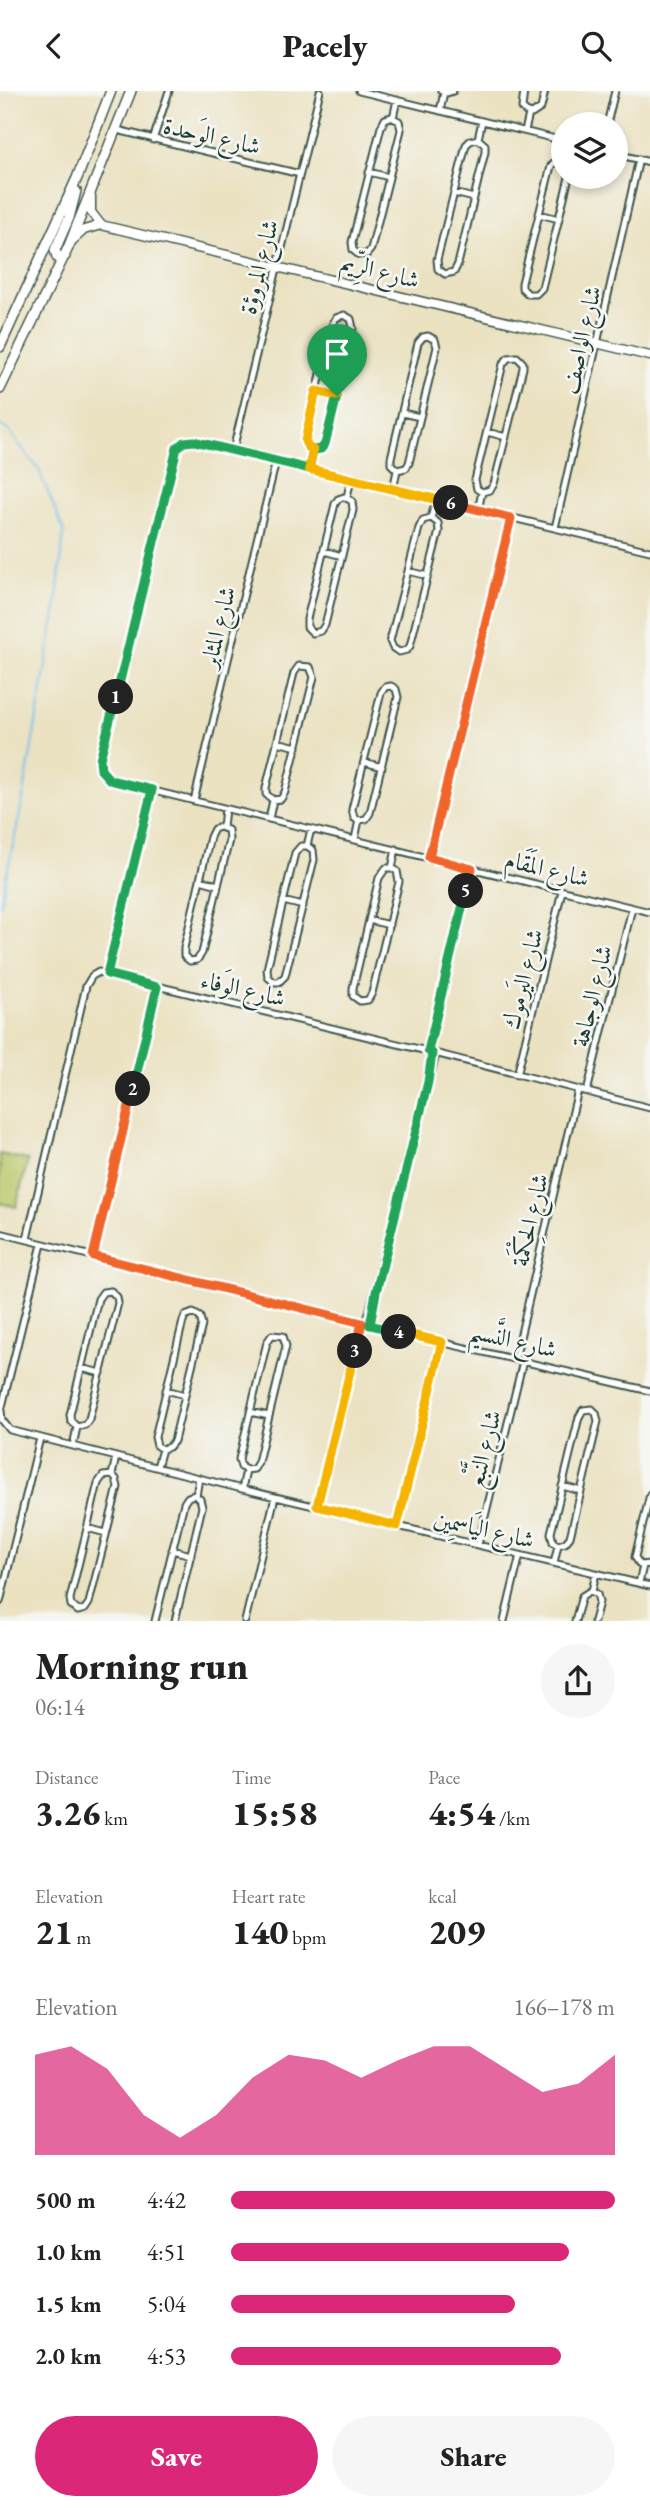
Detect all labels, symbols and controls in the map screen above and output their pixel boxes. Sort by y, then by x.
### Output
text: Pacely [283,25,367,67]
icon: back [35,27,73,65]
icon: search [577,27,615,65]
street label: شارع الوَحدة [159,108,264,167]
map controls [551,112,628,189]
button: layers [551,112,628,189]
street label: شارع المروؤة [232,216,290,319]
street label: شارع الرِّيم [336,246,423,301]
street label: شارع الواصف [553,283,613,398]
pin [307,324,367,396]
icon: arrive [318,335,356,373]
pin: 6 [434,485,468,521]
text: 6 [445,490,456,515]
street label: شارع المثابر [192,583,247,675]
pin: 1 [99,679,134,715]
text: 1 [110,684,121,709]
street label: شارع المَقَام [500,842,593,900]
pin: 5 [448,873,484,909]
text: 5 [460,878,471,903]
street label: شارع اليَرموك [494,925,555,1034]
street label: شارع الوجاهة [564,942,624,1051]
street label: شارع الوَفاء [197,963,289,1018]
pin: 2 [116,1072,150,1107]
text: 2 [127,1076,138,1101]
street label: شارع الحِكْمَة [501,1170,560,1271]
street label: شارع النَّسيم [464,1310,561,1373]
pin: 4 [382,1315,416,1349]
text: 4 [393,1319,404,1344]
pin: 3 [338,1333,372,1369]
text: 3 [349,1338,360,1363]
street label: شارع النَّبْع [455,1406,515,1493]
street label: شارع اليَاسمِين [430,1501,538,1560]
text: Morning run [35,1641,248,1690]
button: share [541,1644,615,1718]
text: 06:14 [35,1692,85,1722]
text: Distance [35,1765,98,1790]
text: Time [232,1765,271,1790]
text: Pace [428,1765,460,1790]
text: 3.26 [35,1790,101,1835]
text: 15:58 [232,1790,317,1835]
text: 4:54 [428,1790,495,1835]
text: km [101,1806,128,1831]
text: /km [495,1806,530,1831]
text: Elevation [35,1884,103,1909]
text: Heart rate [232,1884,305,1909]
text: kcal [428,1884,457,1909]
text: 21 [35,1909,73,1954]
text: 140 [232,1909,288,1954]
text: 209 [428,1909,485,1954]
text: m [73,1925,91,1950]
text: bpm [288,1925,327,1950]
text: Elevation [35,1992,118,2022]
text: 166–178 m [514,1992,615,2022]
text: 500 m [35,2185,96,2215]
text: 4:42 [147,2185,186,2215]
text: 1.0 km [35,2237,102,2267]
text: 4:51 [147,2237,186,2267]
text: 1.5 km [35,2289,102,2319]
text: 5:04 [147,2289,186,2319]
text: 2.0 km [35,2341,102,2371]
text: 4:53 [147,2341,186,2371]
button: Save [35,2416,318,2496]
button: Share [332,2416,615,2496]

